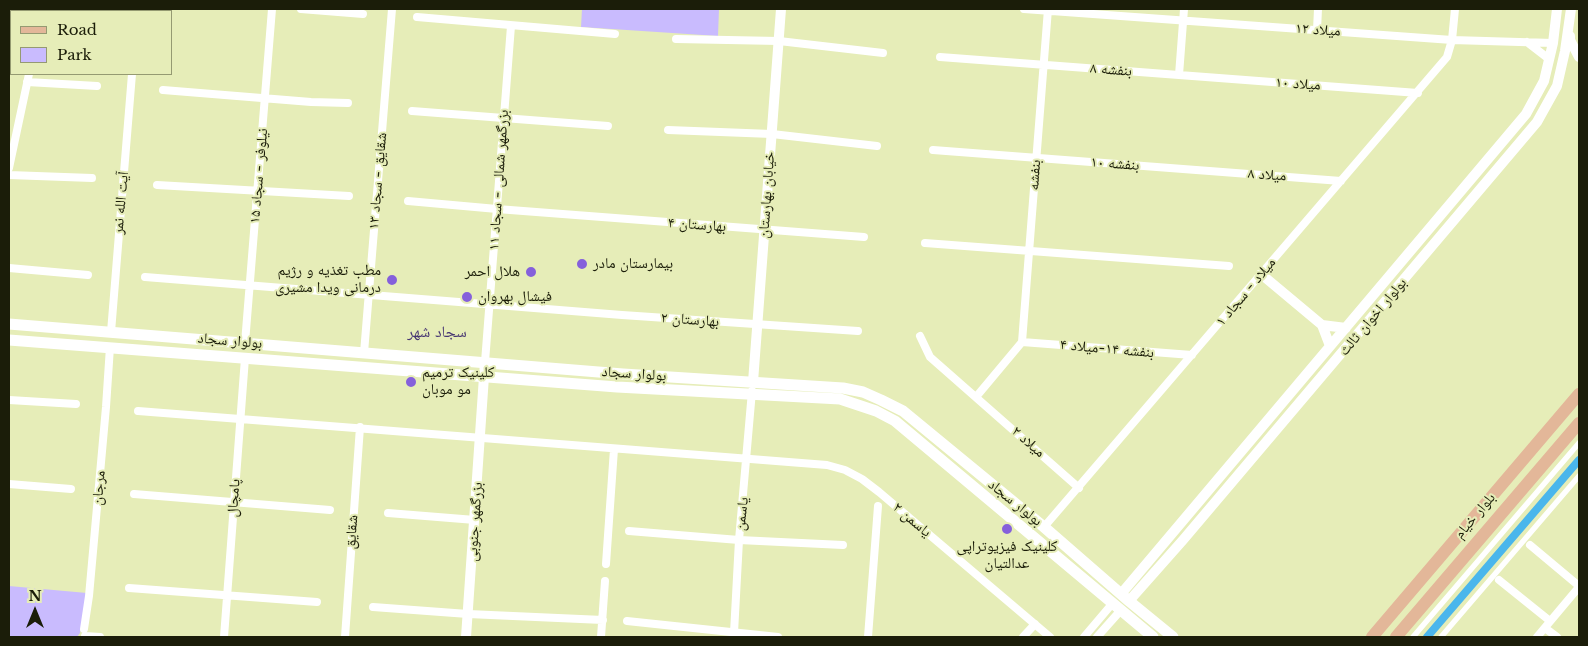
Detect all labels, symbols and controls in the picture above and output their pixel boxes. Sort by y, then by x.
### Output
legend [10,10,172,75]
street label: میلاد ۱۲ [1295,19,1341,41]
text: Road [57,20,97,39]
text: Park [57,45,92,64]
street label: بنفشه ۸ [1089,60,1133,80]
street label: میلاد ۱۰ [1275,73,1321,95]
street label: بزرگمهر شمالی - سجاد ۱۱ [485,109,513,251]
street label: نیلوفر - سجاد ۱۵ [246,128,272,224]
street label: شقایق - سجاد ۱۳ [365,132,391,230]
street label: خیابان بهارستان [755,151,779,239]
street label: بنفشه ۱۰ [1090,153,1140,175]
street label: بنفشه [1025,159,1045,191]
street label: میلاد ۸ [1247,165,1287,185]
street label: آیت الله نمر [109,171,133,235]
street label: بهارستان ۴ [667,214,727,236]
street label: میلاد - سجاد ۱ [1212,254,1280,330]
place label: بیمارستان مادر [593,255,673,273]
marker: بیمارستان مادر [575,257,589,271]
place label: مطب تغذیه و رژیم درمانی ویدا مشیری [275,262,381,297]
place label: هلال احمر [465,263,520,281]
marker: هلال احمر [524,265,538,279]
marker: مطب تغذیه و رژیم درمانی ویدا مشیری [385,273,399,287]
street label: بولوار اخوان ثالث [1335,274,1411,360]
place label: فیشال بهروان [478,288,552,306]
marker: فیشال بهروان [460,290,474,304]
street label: بهارستان ۲ [660,309,720,331]
district label: سجاد شهر [407,322,467,342]
street label: بولوار سجاد [197,329,263,353]
street label: بنفشه ۱۴-میلاد ۴ [1059,336,1155,362]
street label: بولوار سجاد [601,363,667,385]
place label: کلینیک ترمیم مو موبان [422,364,494,399]
marker: کلینیک ترمیم مو موبان [404,375,418,389]
street label: میلاد ۲ [1008,423,1048,461]
street label: مرجان [89,470,109,506]
street label: بولوار سجاد [984,476,1046,530]
street label: پامچال [224,478,244,518]
street label: بزرگمهر جنوبی [463,482,487,562]
street label: بلوار خیام [1451,489,1499,543]
street label: یاسمن [731,496,753,532]
street label: یاسمن ۲ [889,499,935,541]
street label: شقایق [342,514,362,550]
marker: کلینیک فیزیوتراپی عدالتیان [1000,522,1014,536]
place label: کلینیک فیزیوتراپی عدالتیان [956,538,1058,573]
north arrow [10,586,60,636]
text: N [28,587,42,605]

